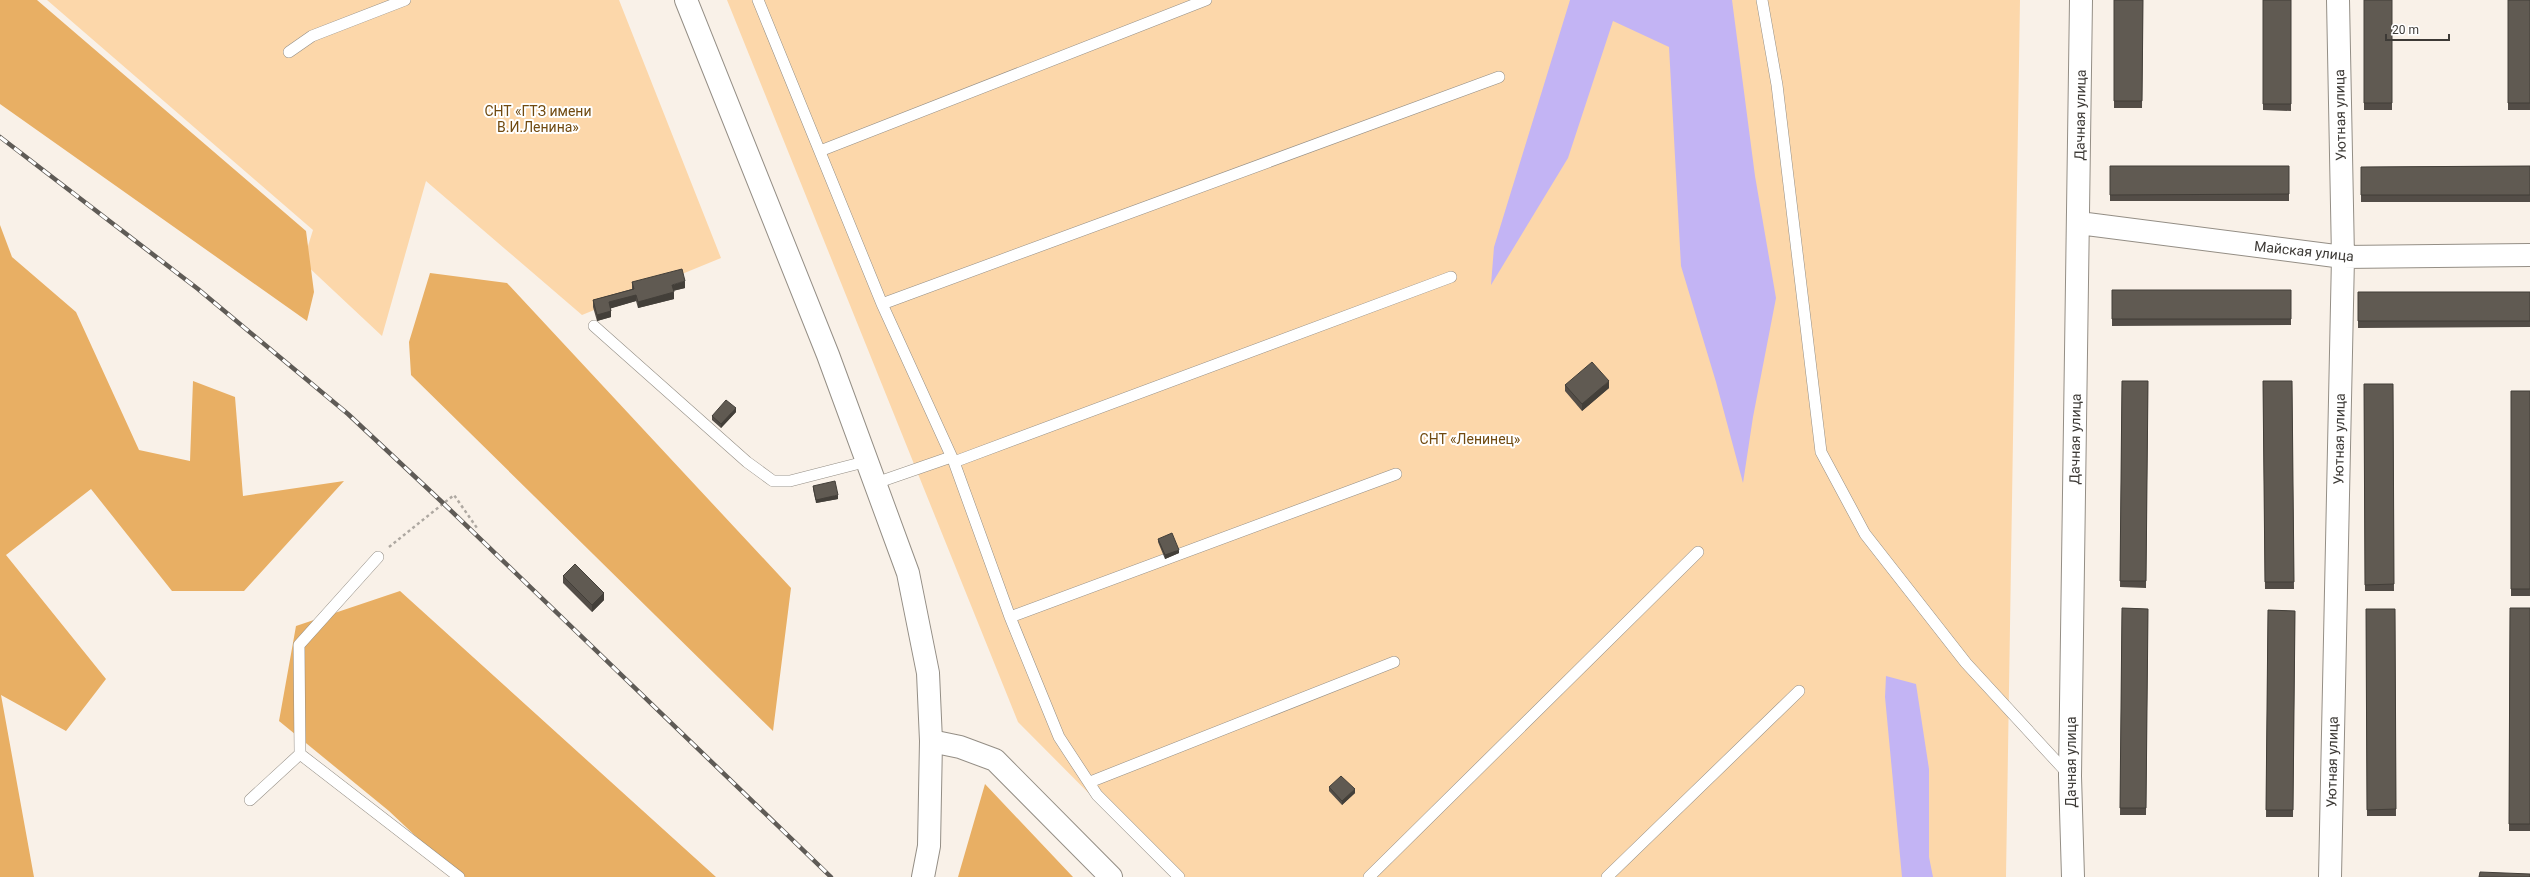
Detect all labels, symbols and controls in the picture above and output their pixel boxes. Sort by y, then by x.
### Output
scale bar [2386,16,2449,42]
text: 20 m [2392,23,2419,37]
street label: Дачная улица [2071,69,2089,161]
street label: Уютная улица [2331,69,2349,161]
park label: СНТ «ГТЗ имени В.И.Ленина» [484,103,592,135]
street label: Майская улица [2253,238,2355,264]
street label: Дачная улица [2066,393,2084,485]
street label: Уютная улица [2330,393,2348,485]
park label: СНТ «Ленинец» [1420,431,1521,447]
street label: Дачная улица [2063,716,2079,808]
street label: Уютная улица [2323,716,2341,808]

